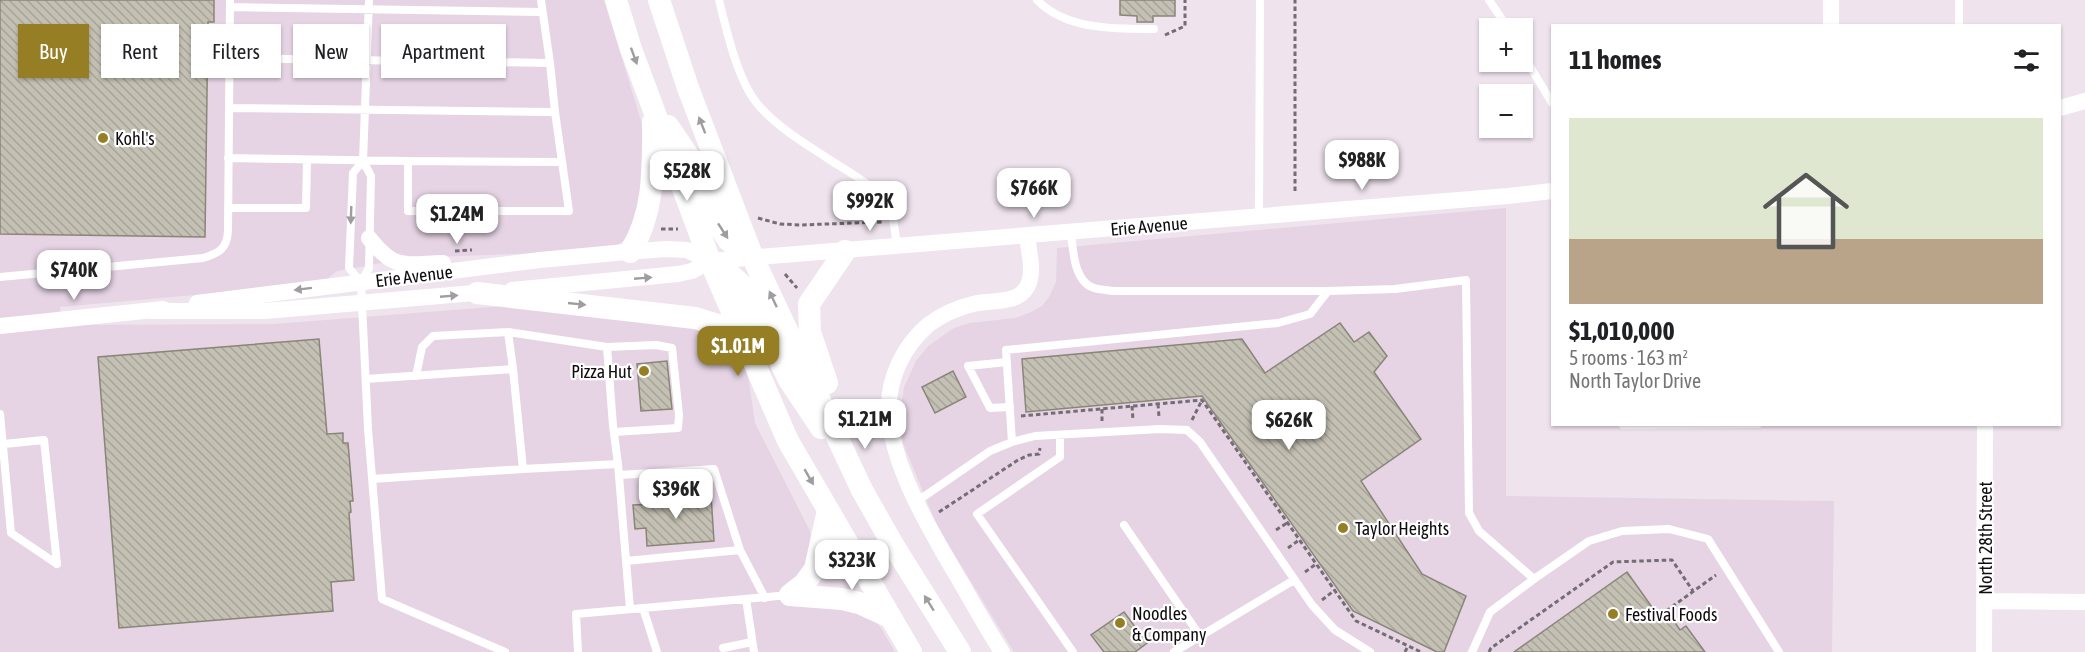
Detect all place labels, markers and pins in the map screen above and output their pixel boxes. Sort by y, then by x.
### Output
place label: Kohl's [115,128,155,149]
marker: Kohl's [96,131,110,145]
pin: $988K [1320,140,1404,191]
pin: $528K [645,151,729,202]
pin: $766K [992,168,1076,219]
pin: $992K [828,181,912,232]
pin: $1.24M [408,194,506,245]
pin: $740K [32,250,116,301]
pin: $1.01M [689,326,787,377]
place label: Pizza Hut [571,361,632,382]
marker: Pizza Hut [637,364,651,378]
pin: $1.21M [816,399,914,450]
pin: $626K [1247,400,1331,451]
pin: $396K [634,469,718,520]
place label: Taylor Heights [1355,518,1449,539]
marker: Taylor Heights [1336,521,1350,535]
pin: $323K [810,540,894,591]
place label: Noodles & Company [1132,603,1206,645]
place label: Festival Foods [1625,604,1717,625]
marker: Festival Foods [1606,607,1620,621]
marker: Noodles & Company [1113,616,1127,630]

